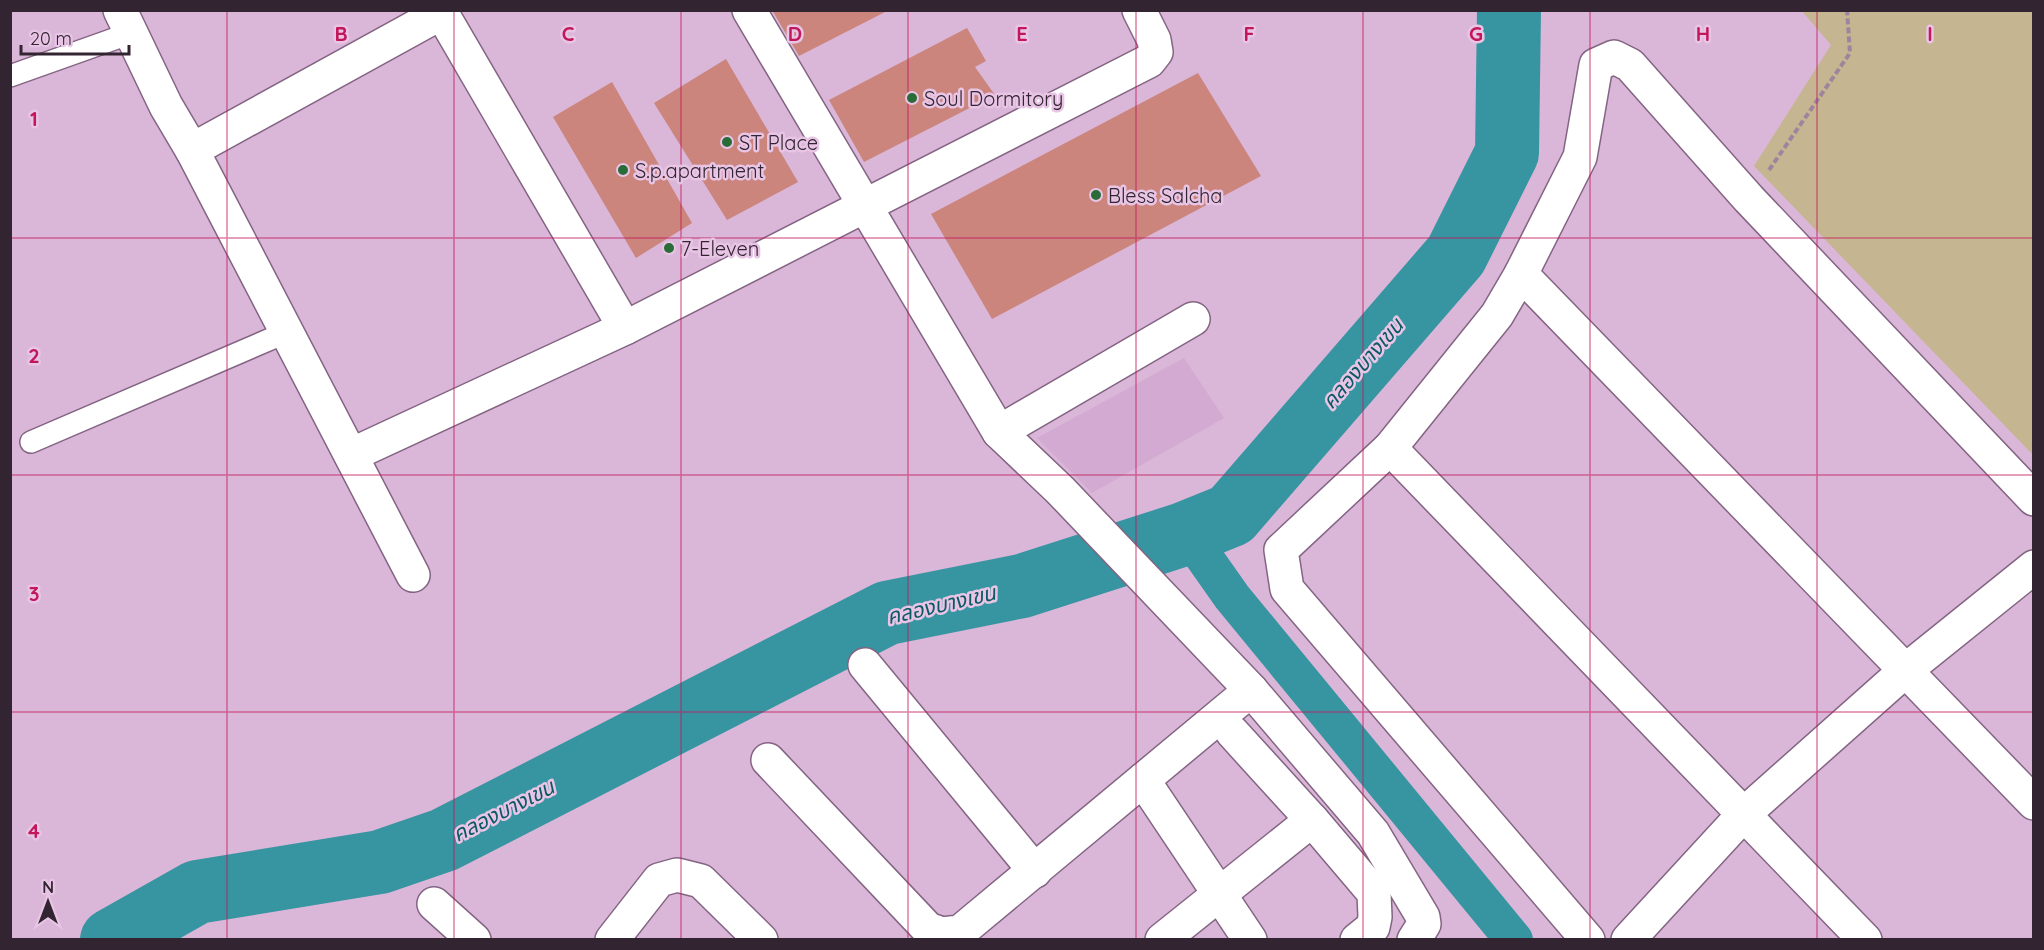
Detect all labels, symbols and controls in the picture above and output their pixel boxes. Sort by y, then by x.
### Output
scale bar [21,18,129,56]
text: B [334,21,348,46]
text: C [562,21,575,46]
text: D [788,21,802,46]
text: E [1016,21,1028,46]
text: F [1243,21,1255,46]
text: G [1469,21,1483,46]
text: H [1696,21,1710,46]
text: I [1927,21,1933,46]
text: 20 m [30,27,72,50]
place label: Soul Dormitory [924,86,1063,111]
marker: Soul Dormitory [905,91,919,105]
text: 1 [30,106,38,131]
place label: ST Place [739,130,818,155]
marker: ST Place [720,135,734,149]
place label: S.p.apartment [635,158,765,183]
marker: S.p.apartment [616,163,630,177]
place label: Bless Salcha [1108,183,1222,208]
marker: Bless Salcha [1089,188,1103,202]
place label: 7-Eleven [681,236,759,261]
marker: 7-Eleven [662,241,676,255]
water label: คลองบางเขน [1316,312,1409,413]
text: 2 [28,343,40,368]
water label: คลองบางเขน [884,579,999,629]
text: 3 [29,581,39,606]
water label: คลองบางเขน [448,773,559,847]
text: 4 [28,818,40,843]
north arrow [18,872,78,932]
text: N [42,877,54,897]

